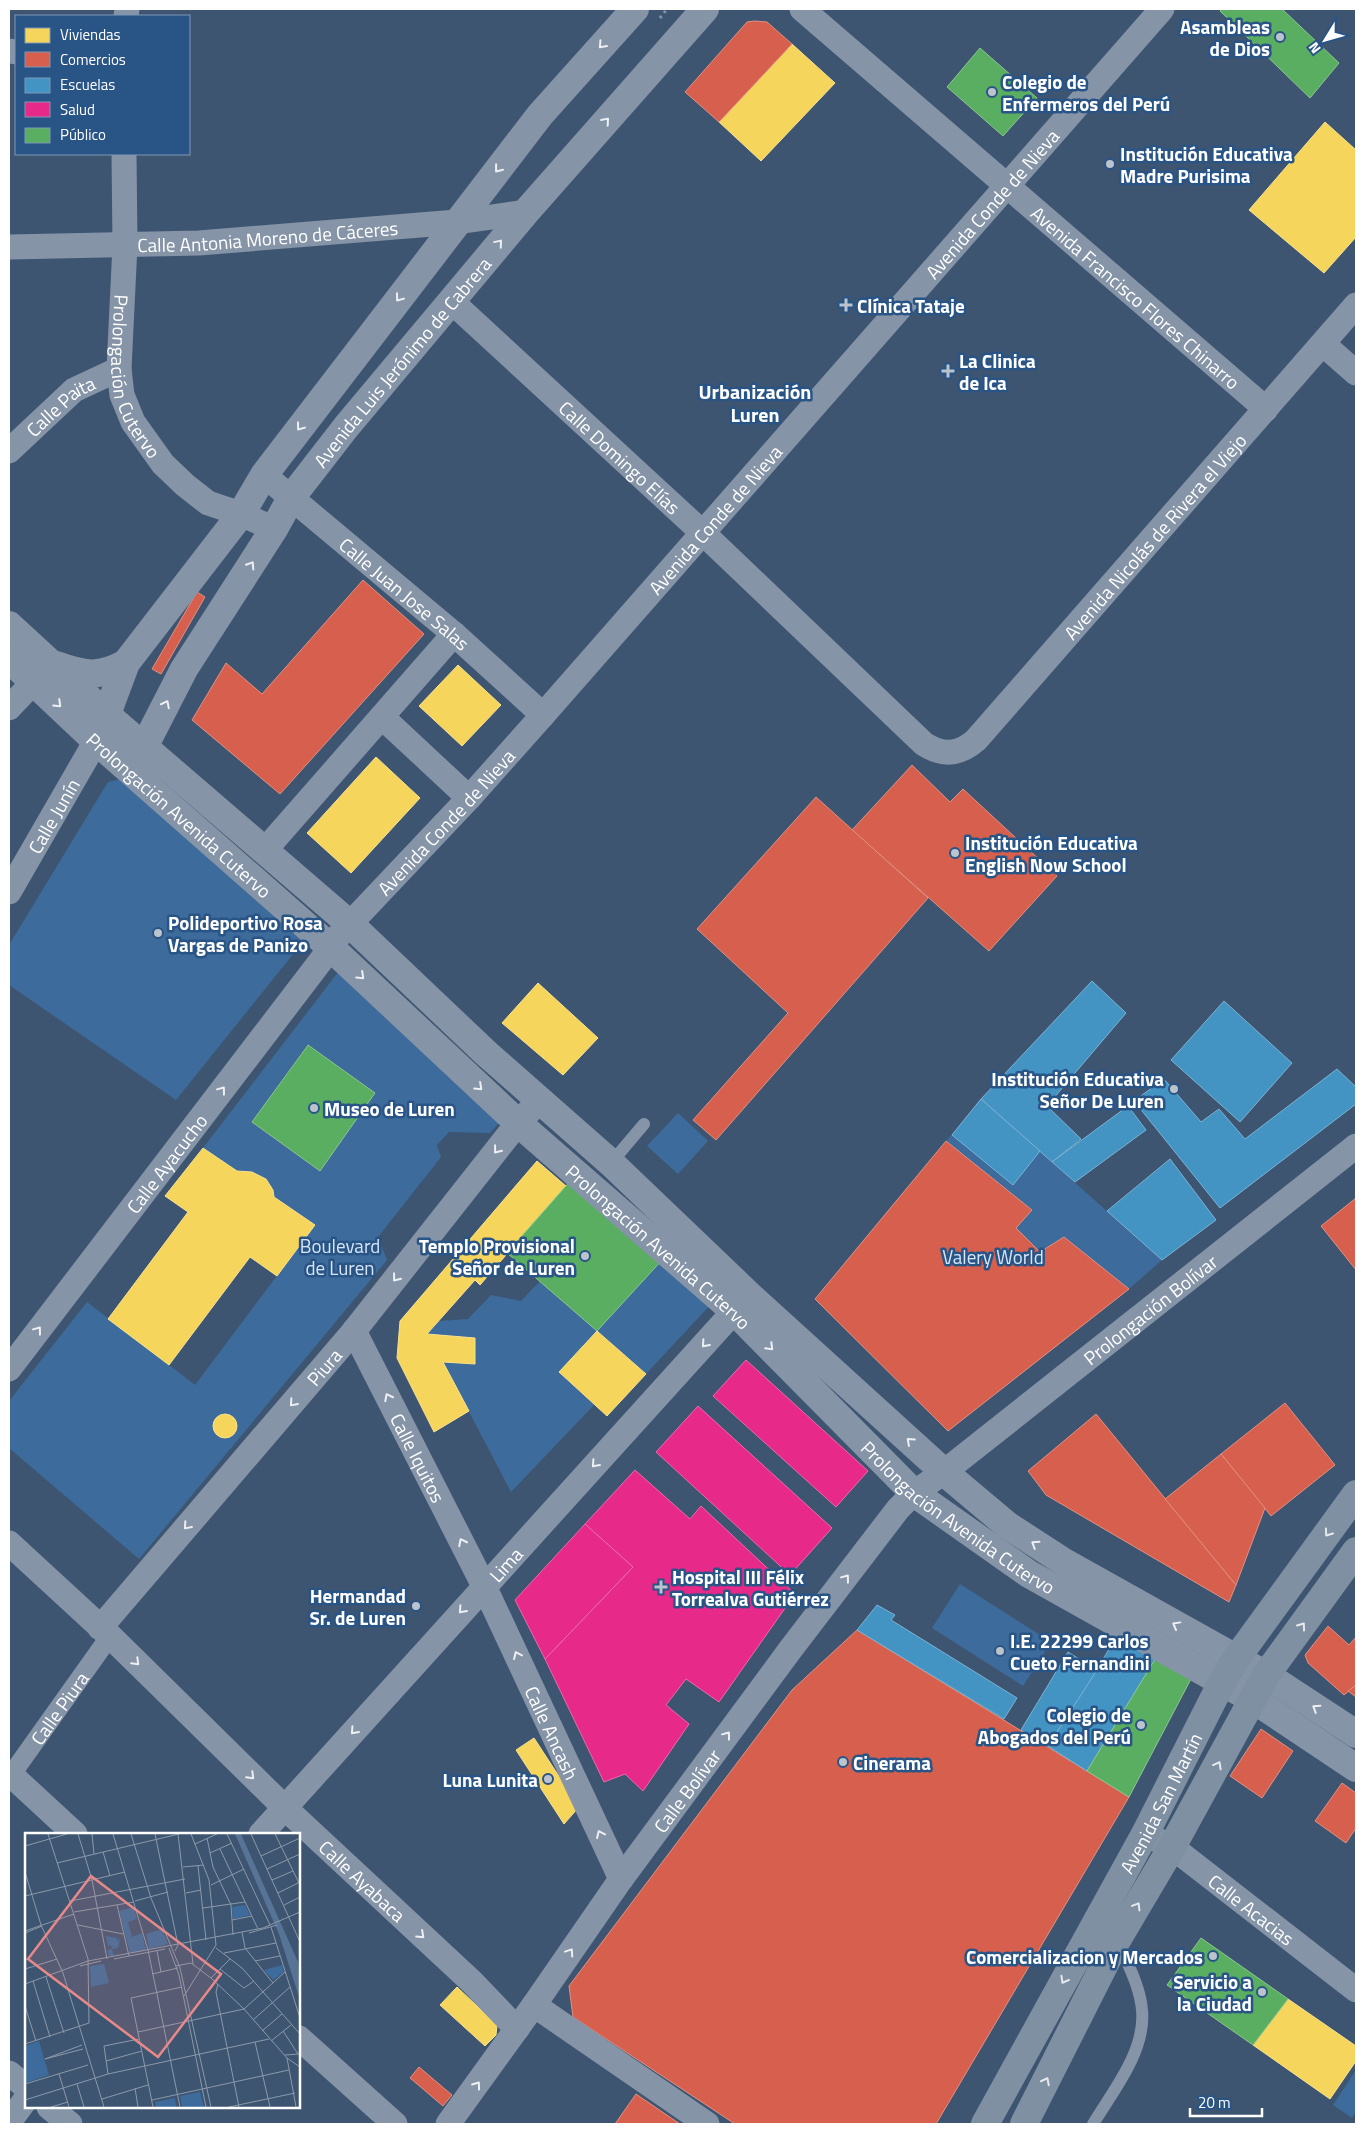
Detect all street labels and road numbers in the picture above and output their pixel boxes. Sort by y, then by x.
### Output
street label: Avenida Conde de Nieva [918,122,1066,285]
street label: Avenida Francisco Flores Chinarro [1025,198,1247,396]
street label: Calle Antonia Moreno de Cáceres [137,212,399,259]
street label: Avenida Luis Jerónimo de Cabrera [306,250,498,473]
street label: Prolongación Cutervo [104,294,169,464]
street label: Calle Paita [19,368,100,443]
street label: Calle Domingo Elías [553,393,688,521]
street label: Avenida Nicolás de Rivera el Viejo [1056,426,1253,646]
street label: Avenida Conde de Nieva [641,438,789,600]
street label: Calle Juan Jose Salas [333,530,477,657]
street label: Prolongación Avenida Cutervo [80,725,279,904]
street label: Avenida Conde de Nieva [370,742,521,902]
street label: Calle Junín [20,773,86,859]
street label: Calle Ayacucho [119,1107,214,1219]
street label: Prolongación Avenida Cutervo [560,1157,758,1335]
street label: Prolongación Bolívar [1077,1247,1224,1371]
street label: Piura [299,1341,348,1392]
street label: Calle Iquitos [384,1408,453,1507]
street label: Prolongación Avenida Cutervo [855,1433,1061,1601]
street label: Lima [482,1540,529,1588]
street label: Calle Piura [23,1665,95,1751]
street label: Calle Ancash [518,1681,587,1784]
street label: Avenida San Martín [1112,1727,1209,1878]
street label: Calle Bolívar [646,1742,727,1838]
street label: Calle Ayabaca [313,1833,413,1929]
street label: Calle Acacias [1202,1866,1301,1952]

